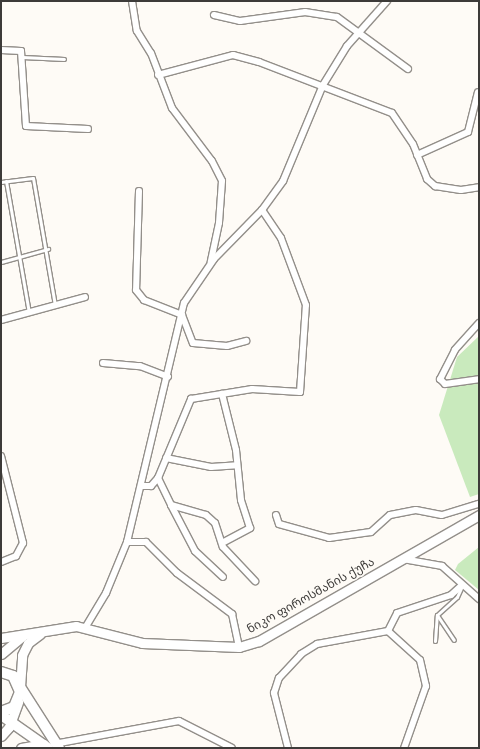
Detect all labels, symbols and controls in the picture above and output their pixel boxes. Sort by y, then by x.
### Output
street label: ნიკო ფიროსმანის ქუჩა [245,555,377,637]

